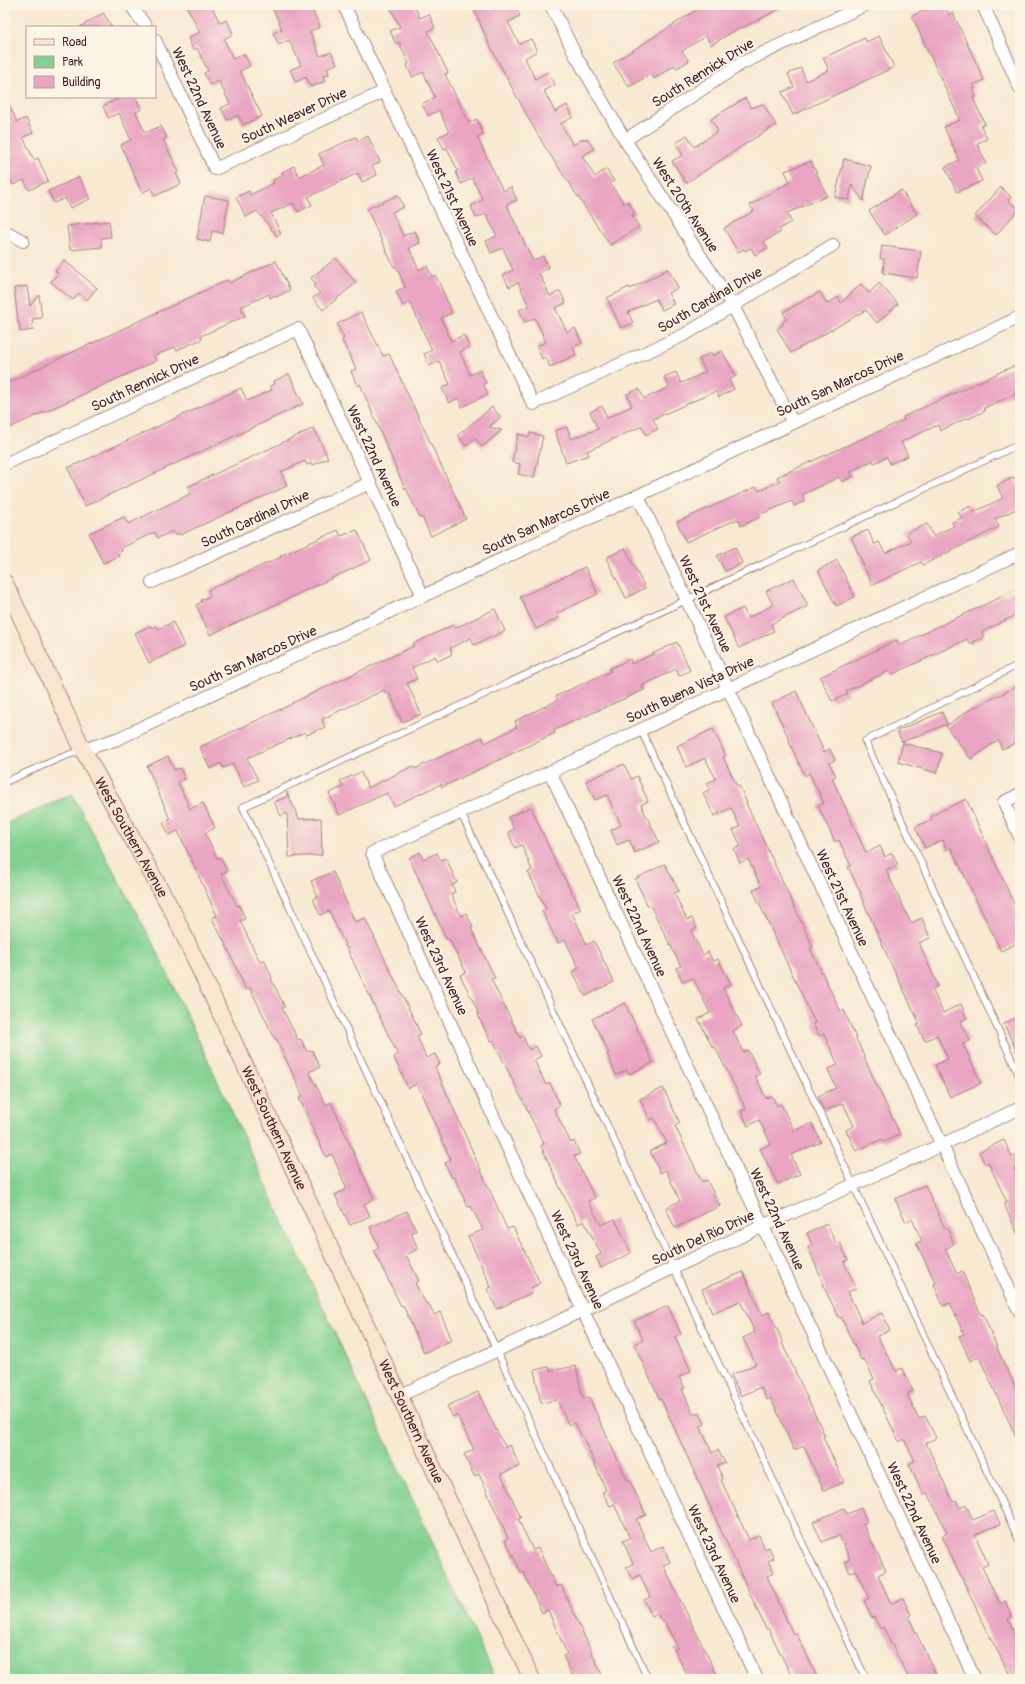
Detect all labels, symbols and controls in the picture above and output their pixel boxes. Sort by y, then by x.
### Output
legend [26,26,156,98]
text: Road [62,35,87,50]
street label: South Rennick Drive [649,35,757,111]
street label: West 22nd Avenue [168,44,230,152]
text: Park [62,55,83,70]
text: Building [62,75,101,90]
street label: South Weaver Drive [239,84,350,148]
street label: West 21st Avenue [422,147,482,249]
street label: West 20th Avenue [648,154,722,256]
street label: South Cardinal Drive [655,263,765,337]
street label: South San Marcos Drive [774,347,906,421]
street label: South Rennick Drive [88,351,202,415]
street label: West 22nd Avenue [343,402,405,510]
street label: South San Marcos Drive [480,485,612,559]
street label: South Cardinal Drive [198,486,312,552]
street label: West 21st Avenue [675,553,735,655]
street label: South San Marcos Drive [187,622,319,696]
street label: South Buena Vista Drive [623,653,757,727]
street label: West Southern Avenue [91,774,172,900]
street label: West 21st Avenue [812,847,872,949]
street label: West 22nd Avenue [608,872,670,980]
street label: West 23rd Avenue [411,914,471,1018]
street label: West Southern Avenue [238,1063,310,1193]
street label: West 22nd Avenue [746,1165,808,1273]
street label: South Del Rio Drive [649,1207,757,1269]
street label: West 23rd Avenue [547,1208,607,1312]
street label: West Southern Avenue [375,1357,448,1486]
street label: West 22nd Avenue [883,1459,945,1567]
street label: West 23rd Avenue [684,1502,744,1606]

